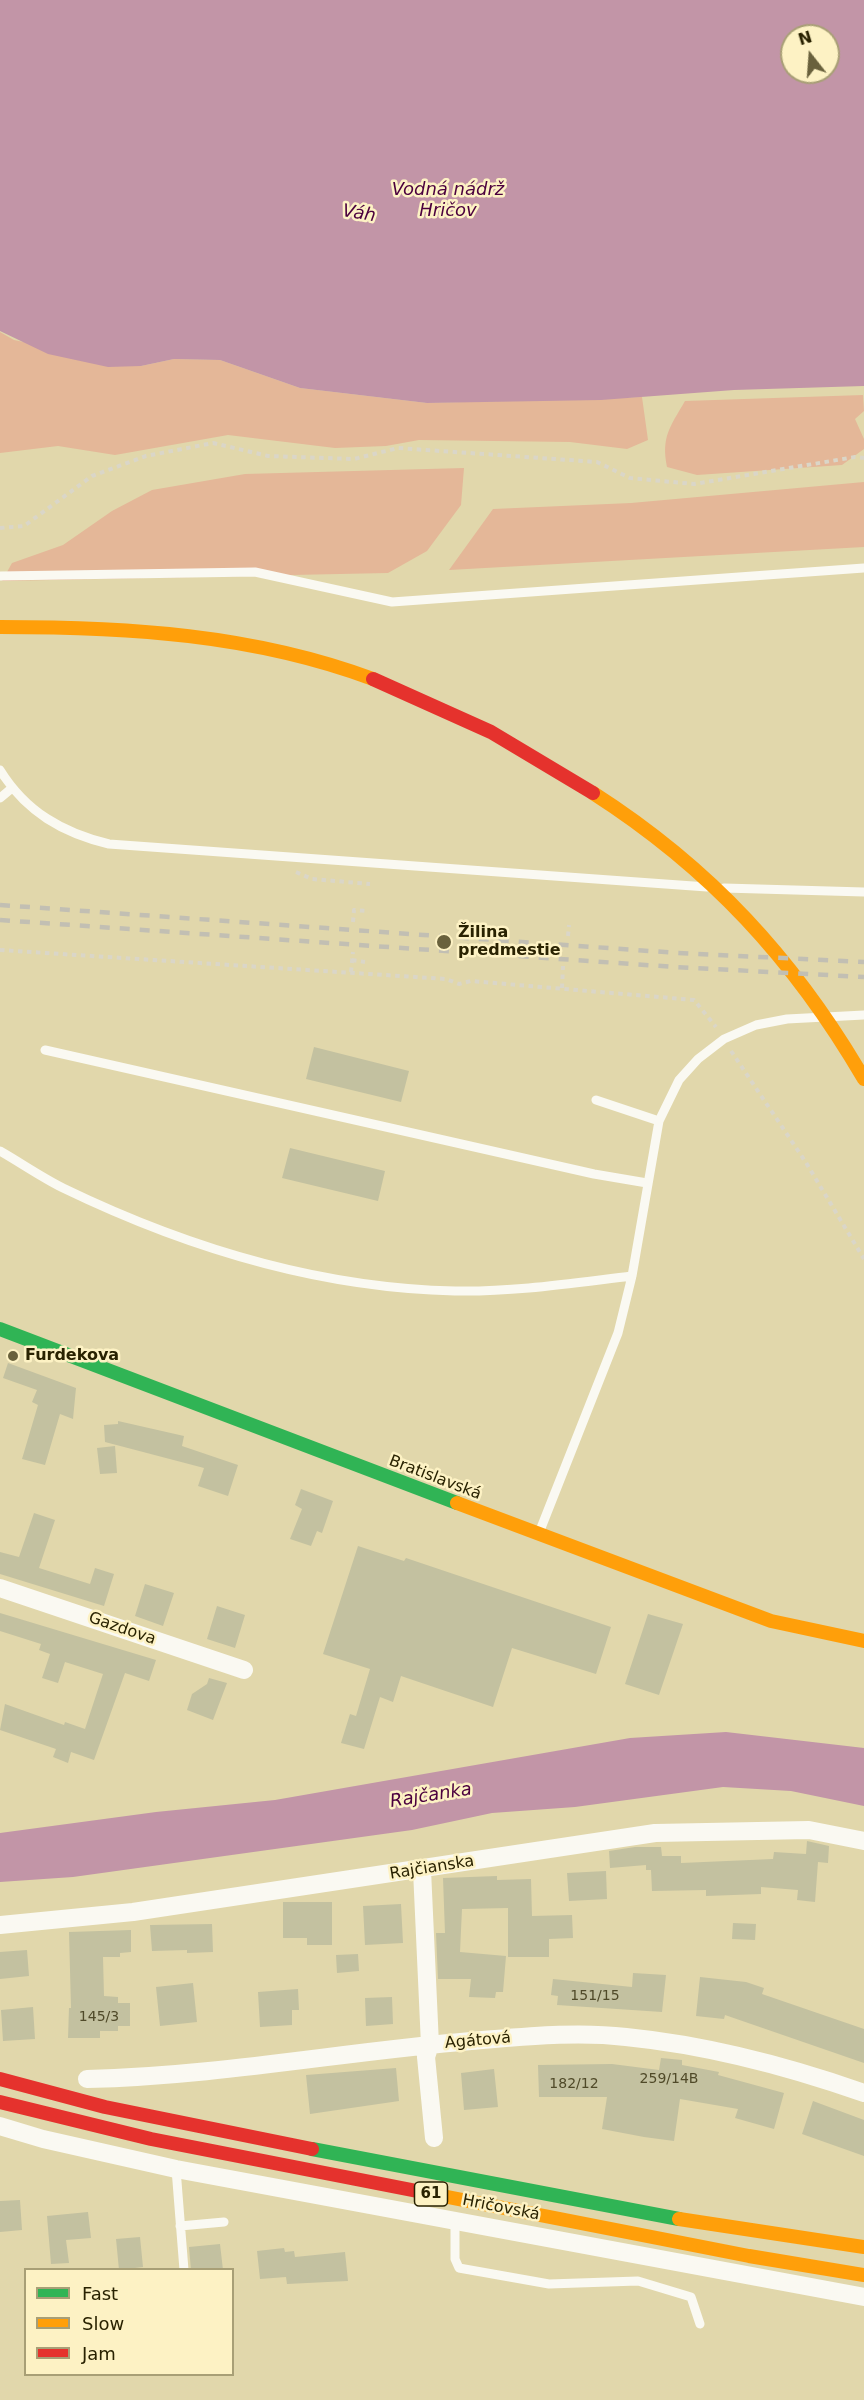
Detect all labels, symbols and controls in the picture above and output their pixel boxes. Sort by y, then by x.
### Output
north arrow [780,24,840,84]
text: N [796,27,814,49]
water label: Vodná nádrž Hričov [392,179,504,222]
water label: Váh [341,201,377,227]
place label: Žilina predmestie [458,923,561,961]
marker: Žilina predmestie [435,933,453,951]
place label: Furdekova [25,1346,119,1366]
marker: Furdekova [6,1349,20,1363]
street label: Bratislavská [386,1452,484,1504]
street label: Gazdova [86,1609,158,1649]
water label: Rajčanka [389,1779,473,1813]
street label: Rajčianska [388,1852,476,1884]
house number: 151/15 [570,1988,620,2004]
house number: 145/3 [79,2009,119,2025]
street label: Agátová [444,2029,512,2053]
house number: 259/14B [640,2071,698,2087]
house number: 182/12 [549,2076,599,2092]
road number: 61 [414,2182,448,2206]
street label: Hričovská [461,2191,541,2225]
legend [24,2268,234,2376]
text: Fast [82,2283,118,2304]
text: Slow [82,2313,124,2334]
text: Jam [82,2343,116,2364]

